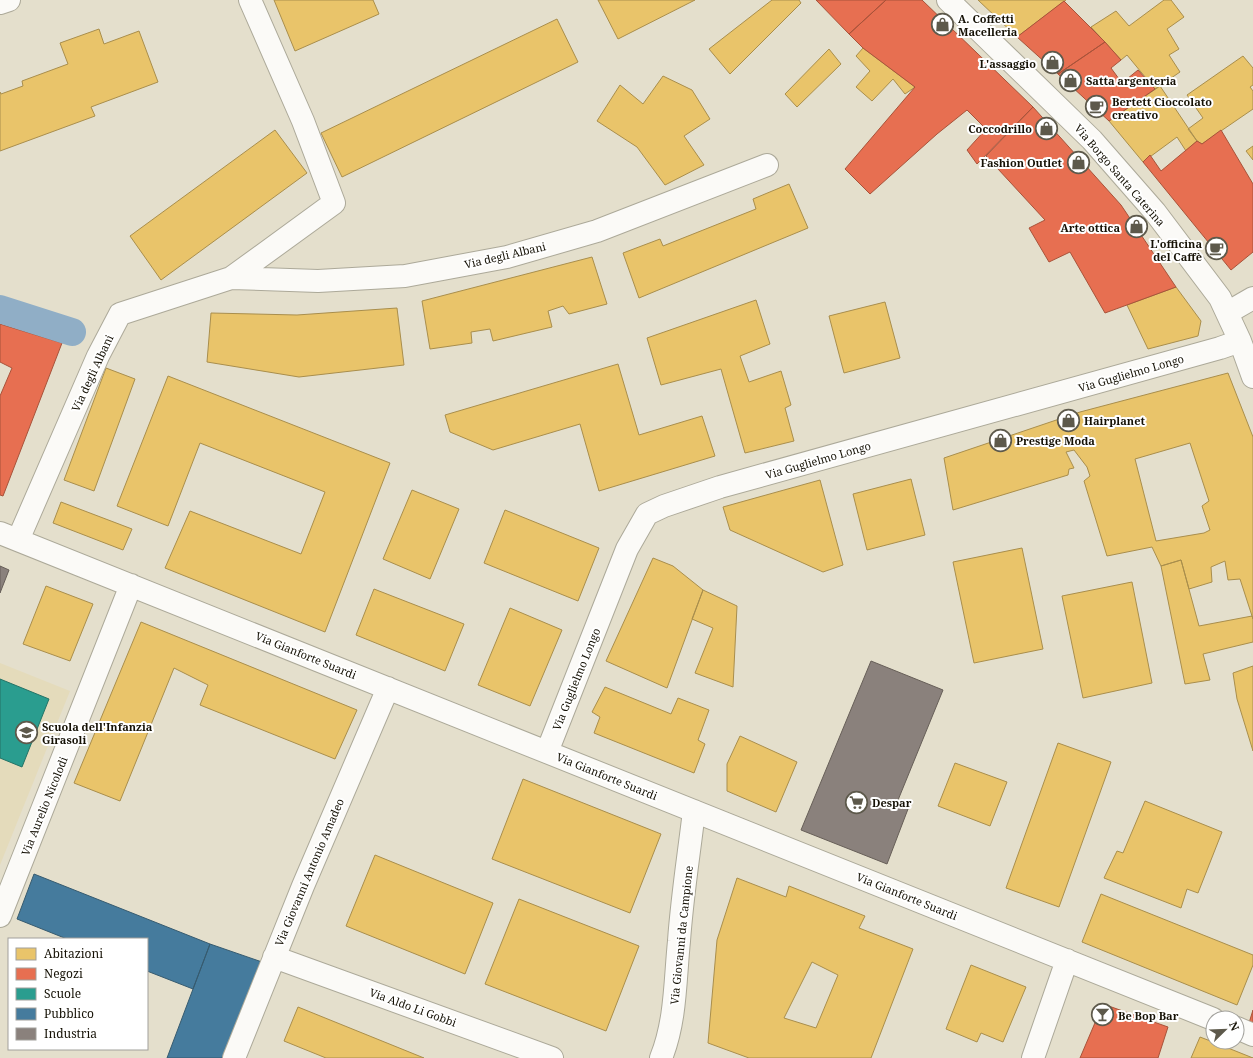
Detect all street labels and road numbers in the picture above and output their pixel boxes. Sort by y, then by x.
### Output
street label: Via Borgo Santa Caterina [1071,121,1169,229]
street label: Via degli Albani [463,238,548,272]
street label: Via degli Albani [68,332,117,414]
street label: Via Guglielmo Longo [1076,351,1186,395]
street label: Via Guglielmo Longo [763,438,873,482]
street label: Via Guglielmo Longo [549,626,603,732]
street label: Via Gianforte Suardi [253,628,359,682]
street label: Via Gianforte Suardi [554,749,660,803]
street label: Via Aurelio Nicolodi [17,754,71,858]
street label: Via Giovanni Antonio Amadeo [271,796,347,948]
street label: Via Giovanni da Campione [666,865,696,1005]
street label: Via Gianforte Suardi [854,869,960,923]
street label: Via Aldo Li Gobbi [367,984,459,1030]

